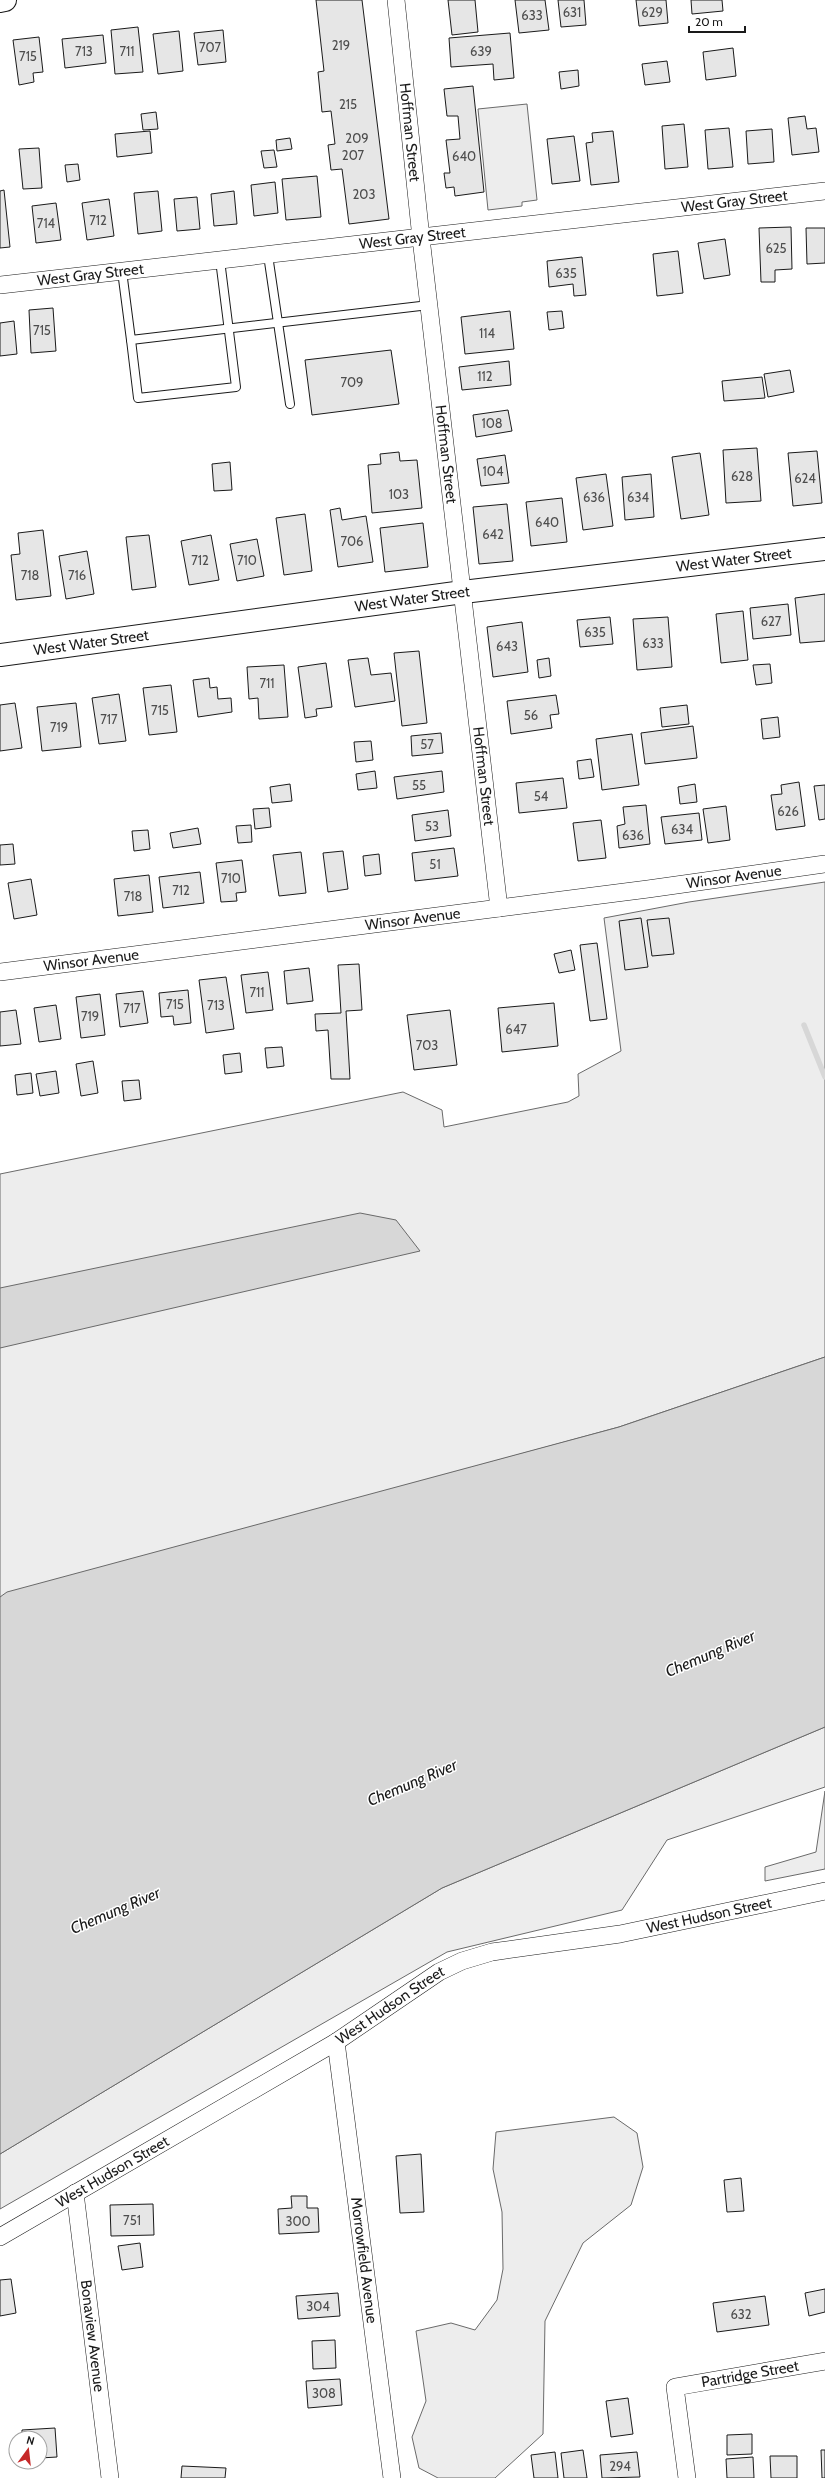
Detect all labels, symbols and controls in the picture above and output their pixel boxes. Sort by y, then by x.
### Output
house number: 631 [563,4,581,20]
house number: 629 [641,4,663,20]
house number: 633 [521,7,543,23]
scale bar [689,8,745,34]
text: 20 m [695,14,723,29]
house number: 219 [332,37,350,53]
house number: 707 [199,39,221,55]
house number: 713 [75,43,93,59]
house number: 711 [119,43,135,59]
house number: 639 [470,43,492,59]
house number: 715 [19,48,37,64]
street label: Hoffman Street [396,82,424,183]
house number: 215 [339,96,357,112]
house number: 209 [345,130,369,146]
house number: 207 [342,147,365,163]
house number: 640 [452,148,476,164]
house number: 203 [353,186,375,202]
street label: West Gray Street [680,186,788,216]
house number: 712 [89,212,107,228]
house number: 714 [37,215,56,231]
street label: West Gray Street [358,223,467,253]
house number: 625 [765,240,787,256]
street label: West Gray Street [36,260,145,290]
house number: 635 [555,265,577,281]
house number: 715 [33,322,51,338]
house number: 114 [479,325,495,341]
house number: 112 [477,368,493,384]
house number: 709 [341,374,363,390]
street label: Hoffman Street [431,404,461,505]
house number: 108 [481,415,503,431]
house number: 104 [483,463,504,479]
house number: 628 [731,468,753,484]
house number: 624 [794,470,816,486]
house number: 103 [389,486,409,502]
house number: 636 [583,489,605,505]
house number: 634 [627,489,649,505]
house number: 640 [535,514,559,530]
house number: 642 [482,526,504,542]
house number: 706 [341,533,363,549]
street label: West Water Street [675,544,792,576]
house number: 712 [191,552,209,568]
house number: 710 [237,552,257,568]
house number: 718 [21,567,39,583]
house number: 716 [68,567,86,583]
street label: West Water Street [354,582,471,616]
house number: 627 [761,613,782,629]
house number: 635 [584,624,606,640]
street label: West Water Street [32,626,150,659]
house number: 633 [642,635,664,651]
house number: 643 [496,638,518,654]
house number: 711 [259,675,275,691]
house number: 715 [151,702,169,718]
house number: 56 [524,707,538,723]
house number: 717 [100,711,118,727]
house number: 719 [50,719,68,735]
street label: Hoffman Street [469,726,498,826]
house number: 57 [420,736,434,752]
house number: 55 [412,777,426,793]
house number: 54 [534,788,549,804]
house number: 626 [777,803,799,819]
house number: 53 [425,818,439,834]
house number: 634 [671,821,693,837]
house number: 636 [622,827,644,843]
house number: 51 [429,856,441,872]
street label: Winsor Avenue [685,861,783,892]
house number: 710 [221,870,241,886]
house number: 712 [172,882,190,898]
house number: 718 [124,888,142,904]
street label: Winsor Avenue [364,904,462,934]
street label: Winsor Avenue [43,945,140,975]
house number: 711 [249,984,265,1000]
house number: 715 [166,996,184,1012]
house number: 713 [207,997,225,1013]
house number: 717 [123,1000,141,1016]
house number: 719 [81,1008,99,1024]
house number: 647 [505,1021,527,1037]
house number: 703 [416,1037,438,1053]
water label: Chemung River [662,1626,759,1681]
water label: Chemung River [364,1755,461,1810]
water label: Chemung River [67,1883,164,1938]
street label: West Hudson Street [645,1893,773,1937]
street label: West Hudson Street [332,1962,447,2048]
street label: West Hudson Street [53,2132,172,2212]
street label: Morrowfield Avenue [347,2196,381,2325]
house number: 751 [123,2212,141,2228]
house number: 300 [285,2213,311,2229]
street label: Bonaview Avenue [77,2279,108,2393]
house number: 304 [306,2298,330,2314]
house number: 632 [730,2306,752,2322]
street label: Partridge Street [700,2357,800,2391]
house number: 308 [312,2385,336,2401]
north arrow [8,2430,48,2470]
text: N [25,2433,36,2448]
house number: 294 [609,2458,631,2474]

